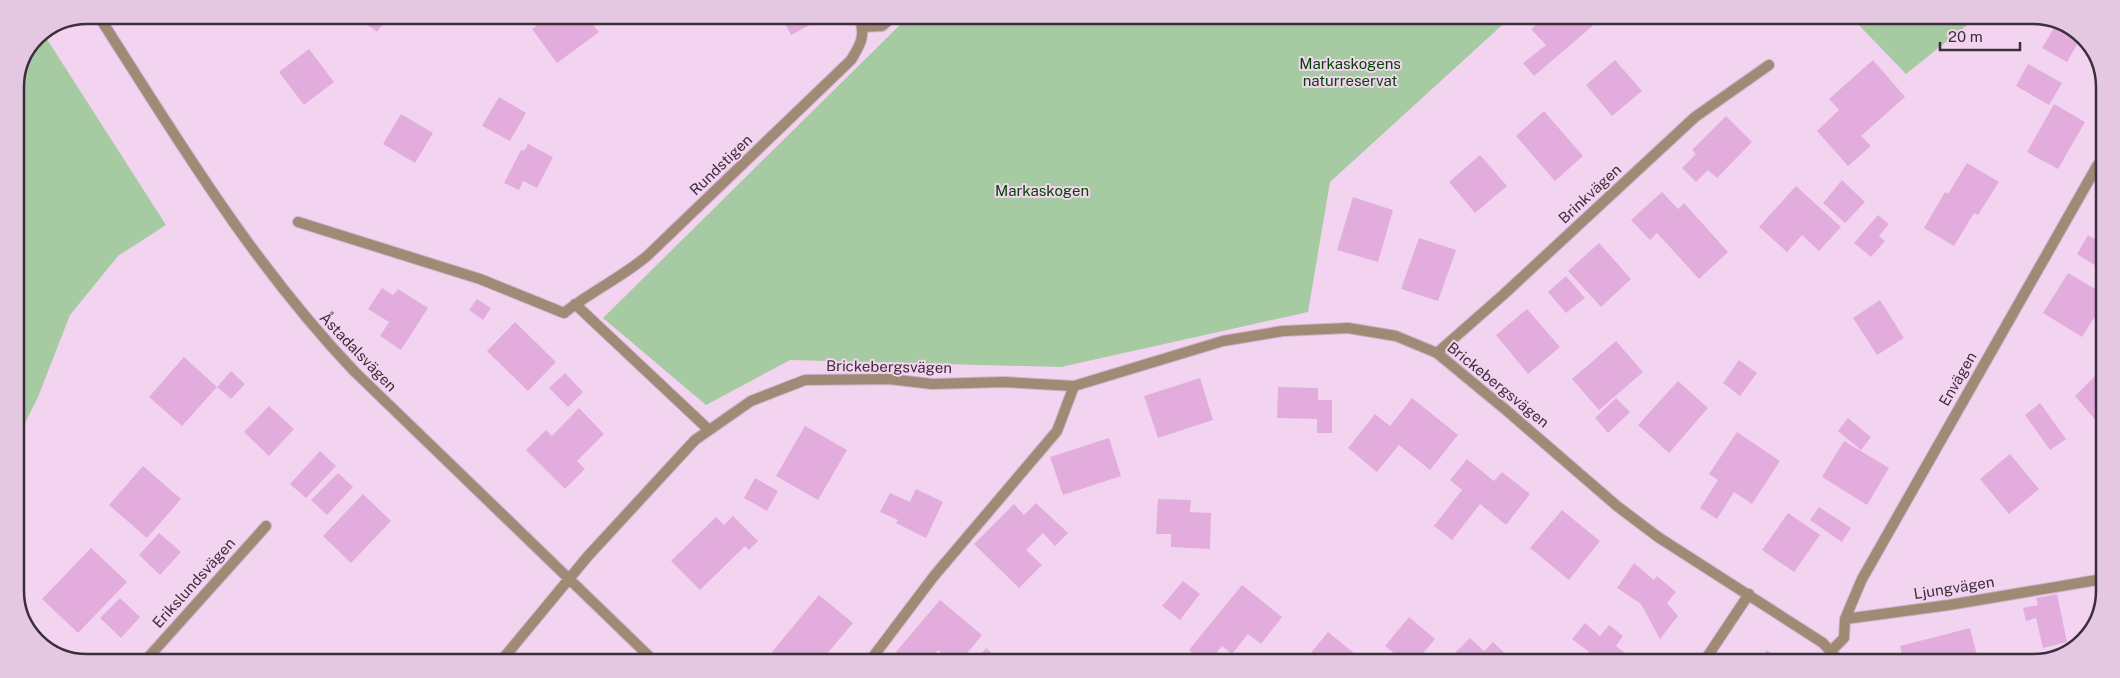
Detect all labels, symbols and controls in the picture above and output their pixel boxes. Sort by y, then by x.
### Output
scale bar [1940,20,2020,52]
text: 20 m [1948,28,1983,45]
park label: Markaskogens naturreservat [1299,55,1401,89]
street label: Rundstigen [686,131,755,198]
street label: Brinkvägen [1555,160,1624,227]
park label: Markaskogen [995,182,1089,199]
street label: Åstadalsvägen [316,308,401,395]
street label: Brickebergsvägen [1444,338,1553,431]
street label: Envägen [1935,349,1980,409]
street label: Brickebergsvägen [826,357,952,376]
street label: Erikslundsvägen [149,534,238,631]
street label: Ljungvägen [1912,573,1995,602]

